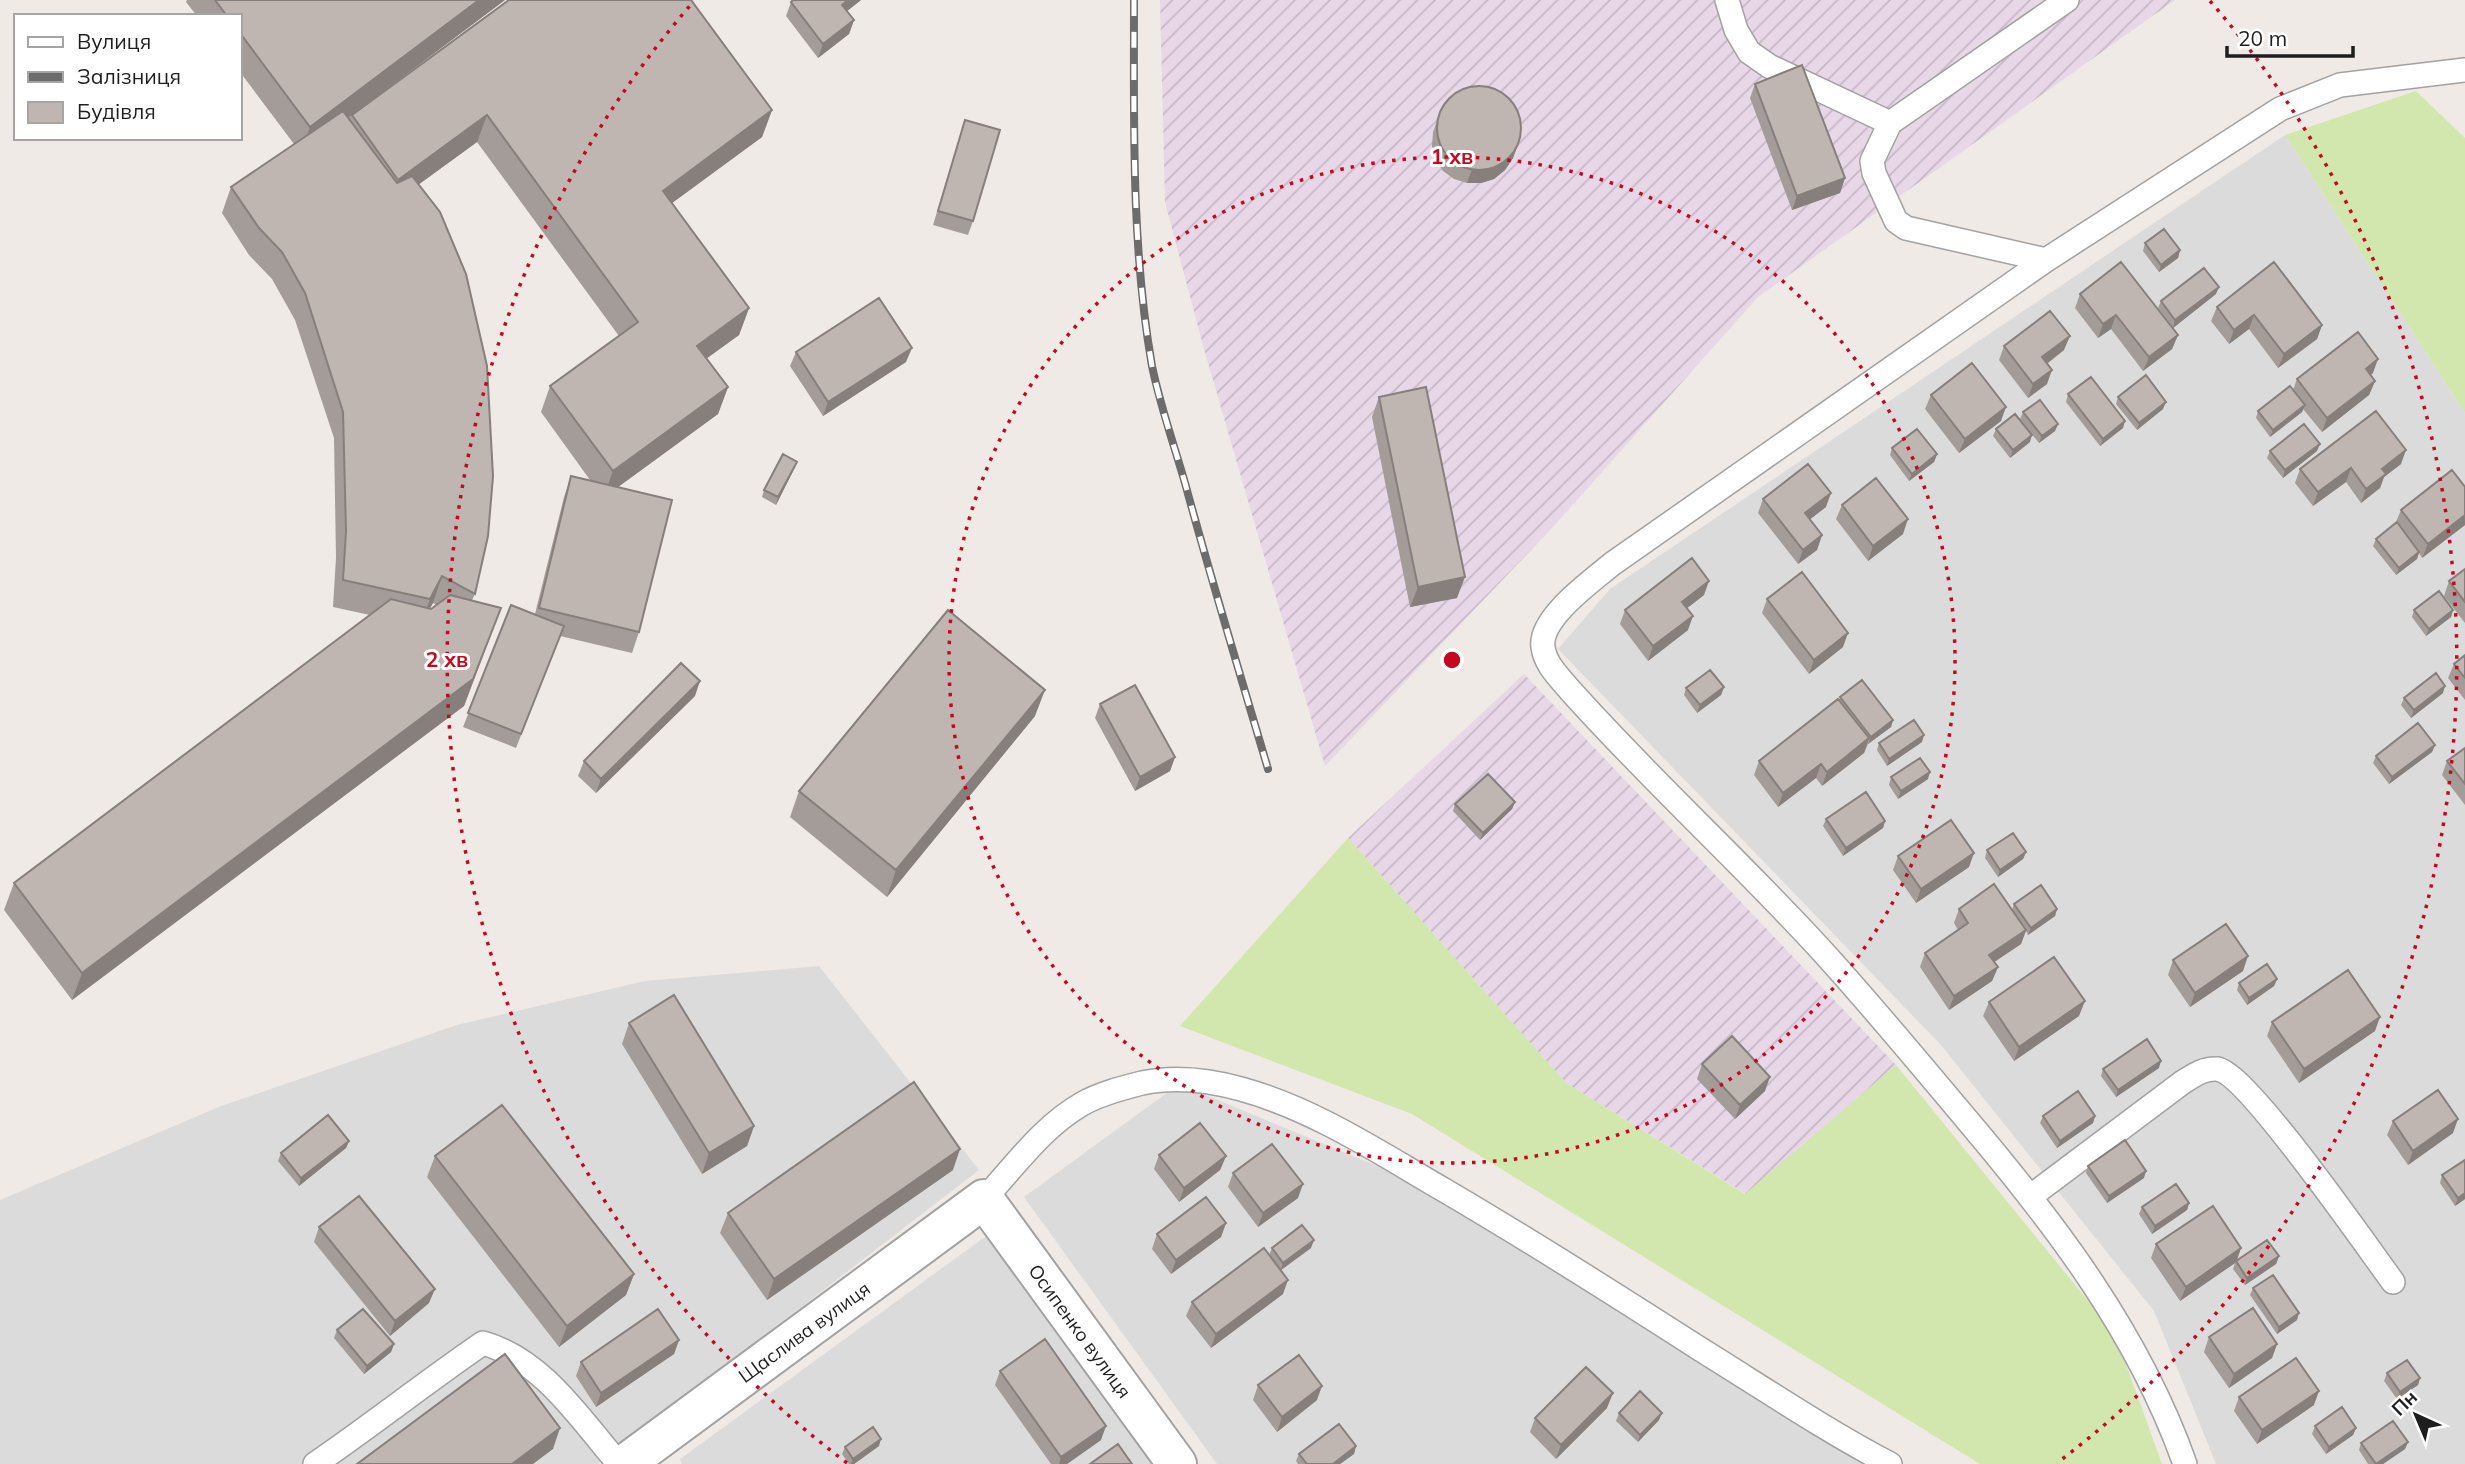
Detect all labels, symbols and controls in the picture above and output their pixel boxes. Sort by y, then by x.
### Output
legend [14,14,242,140]
scale bar [2227,14,2353,58]
text: 20 m [2238,25,2287,51]
text: Вулиця [77,28,151,54]
text: Залізниця [77,63,181,89]
text: Будівля [77,98,156,124]
text: 1 хв [1431,143,1473,169]
text: 2 хв [426,646,468,672]
centre of rings [1440,648,1464,672]
street label: Осипенко вулиця [1023,1259,1137,1403]
street label: Щаслива вулиця [733,1276,875,1388]
north arrow [2381,1380,2451,1450]
text: Пн [2386,1385,2422,1421]

